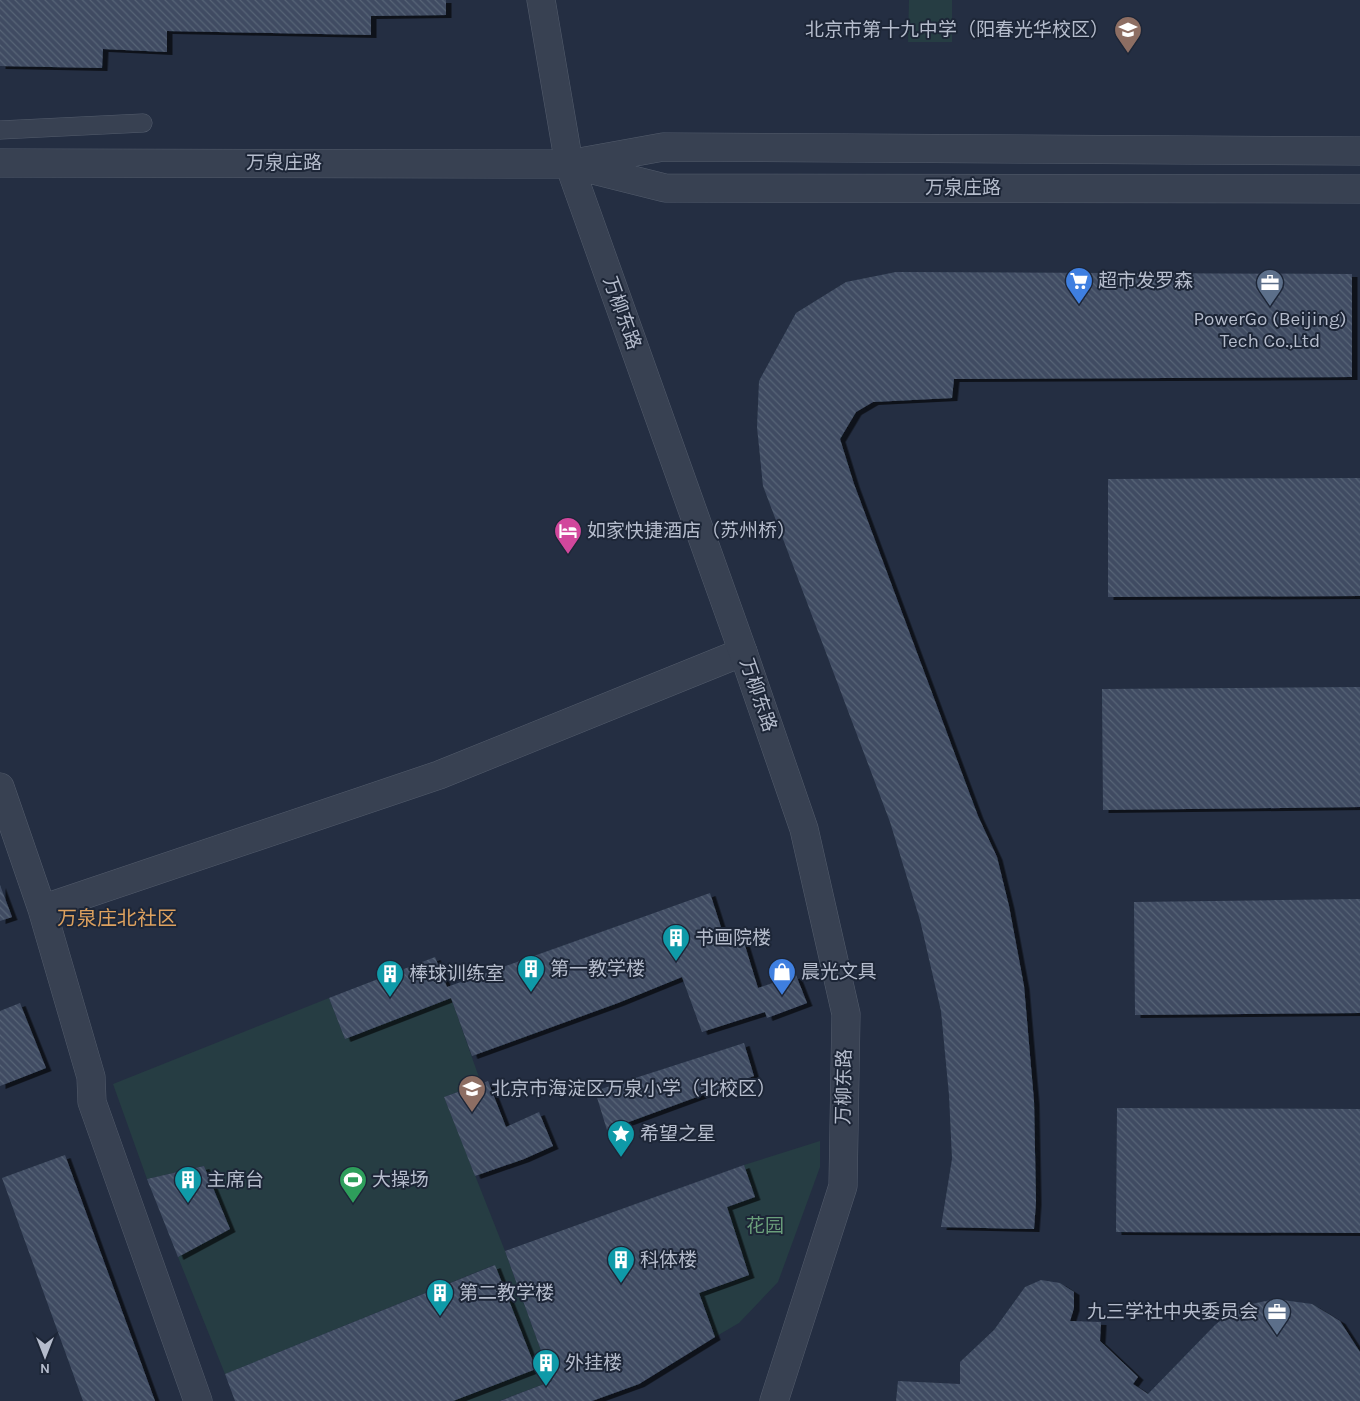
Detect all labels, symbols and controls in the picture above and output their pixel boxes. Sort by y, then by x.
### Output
school or university icon: 北京市第十九中学（阳春光华校区） [1113,15,1143,54]
place label: 北京市第十九中学（阳春光华校区） [805,19,1109,41]
street label: 万泉庄路 [246,152,322,174]
street label: 万泉庄路 [925,177,1001,199]
supermarket icon: 超市发罗森 [1064,266,1094,305]
office icon: PowerGo (Beijing) Tech Co.,Ltd [1255,268,1285,307]
place label: 超市发罗森 [1098,270,1193,292]
street label: 万柳东路 [599,274,645,352]
place label: PowerGo (Beijing) Tech Co.,Ltd [1194,308,1346,352]
hotel icon: 如家快捷酒店（苏州桥） [553,516,583,555]
place label: 如家快捷酒店（苏州桥） [587,520,796,542]
street label: 万柳东路 [735,655,781,735]
district label: 万泉庄北社区 [57,907,177,930]
building icon: 书画院楼 [661,923,691,962]
place label: 书画院楼 [695,927,771,949]
building icon: 第一教学楼 [516,954,546,993]
shop icon: 晨光文具 [767,957,797,996]
place label: 第一教学楼 [550,958,645,980]
building icon: 棒球训练室 [375,959,405,998]
place label: 晨光文具 [801,961,877,983]
place label: 棒球训练室 [409,963,504,985]
street label: 万柳东路 [832,1049,856,1125]
school or university icon: 北京市海淀区万泉小学（北校区） [457,1074,487,1113]
place label: 北京市海淀区万泉小学（北校区） [491,1078,776,1100]
place icon: 希望之星 [606,1119,636,1158]
place label: 希望之星 [640,1123,716,1145]
building icon: 主席台 [173,1165,203,1204]
sports icon: 大操场 [338,1165,368,1204]
place label: 主席台 [207,1169,264,1191]
place label: 大操场 [372,1169,429,1191]
park label: 花园 [746,1215,784,1237]
building icon: 科体楼 [606,1245,636,1284]
place label: 科体楼 [640,1249,697,1271]
building icon: 第二教学楼 [425,1278,455,1317]
place label: 第二教学楼 [459,1282,554,1304]
office icon: 九三学社中央委员会 [1262,1297,1292,1336]
place label: 九三学社中央委员会 [1087,1301,1258,1323]
north arrow [20,1331,70,1381]
building icon: 外挂楼 [531,1348,561,1387]
place label: 外挂楼 [565,1352,622,1374]
text: N [40,1360,50,1377]

